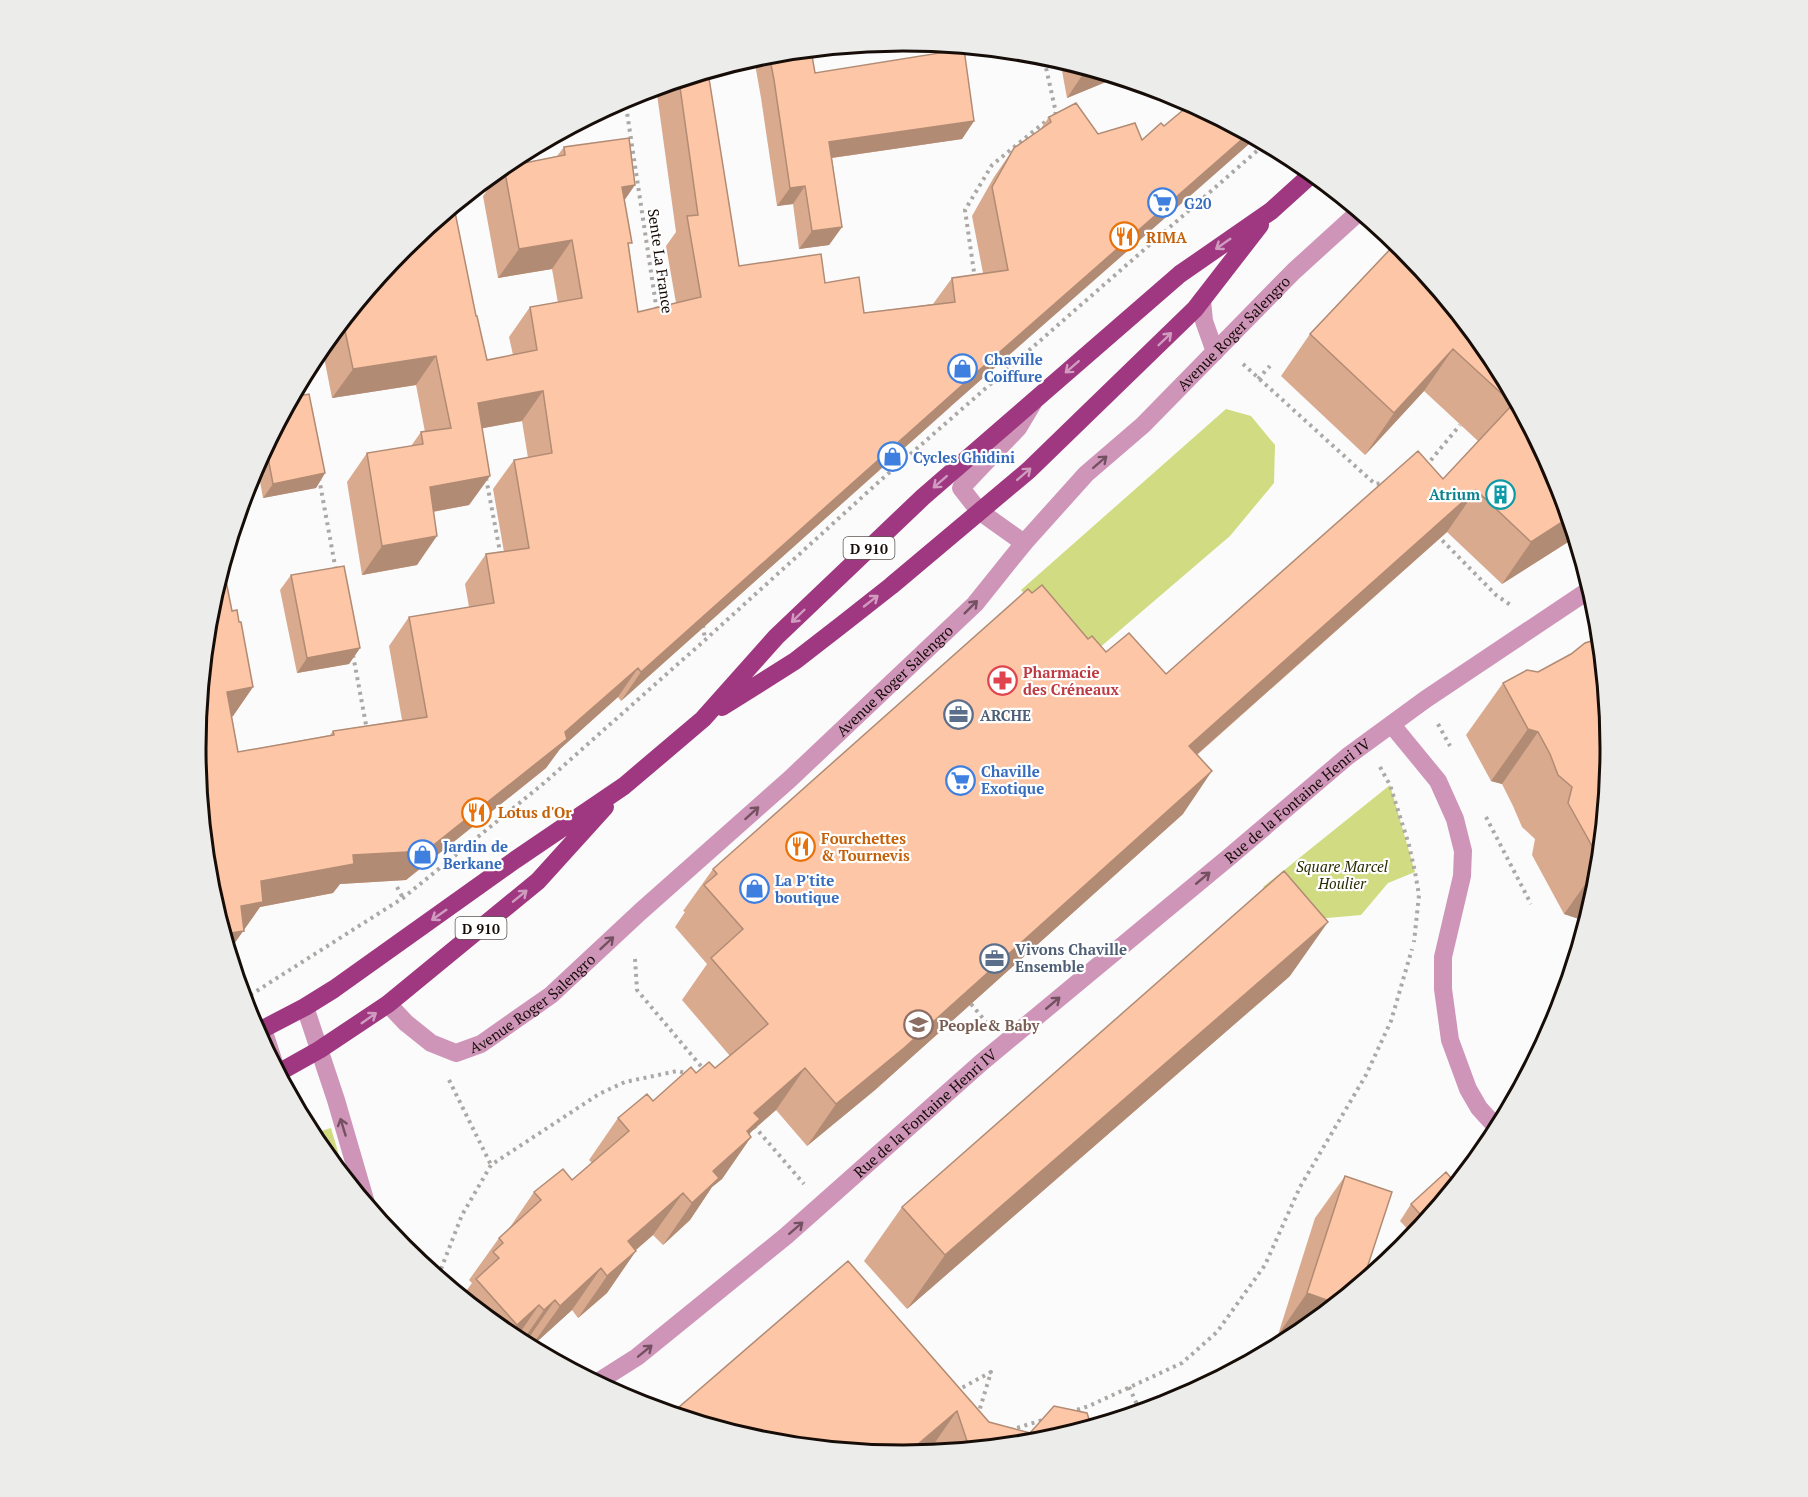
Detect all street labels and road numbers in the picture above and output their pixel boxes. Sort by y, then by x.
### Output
street label: Sente La France [644,207,678,315]
street label: Avenue Roger Salengro [1172,271,1294,395]
road number: D 910 [844,537,894,559]
street label: Avenue Roger Salengro [832,620,957,740]
street label: Rue de la Fontaine Henri IV [1220,733,1374,867]
road number: D 910 [456,917,506,939]
street label: Avenue Roger Salengro [467,949,599,1057]
street label: Rue de la Fontaine Henri IV [849,1044,1001,1182]

